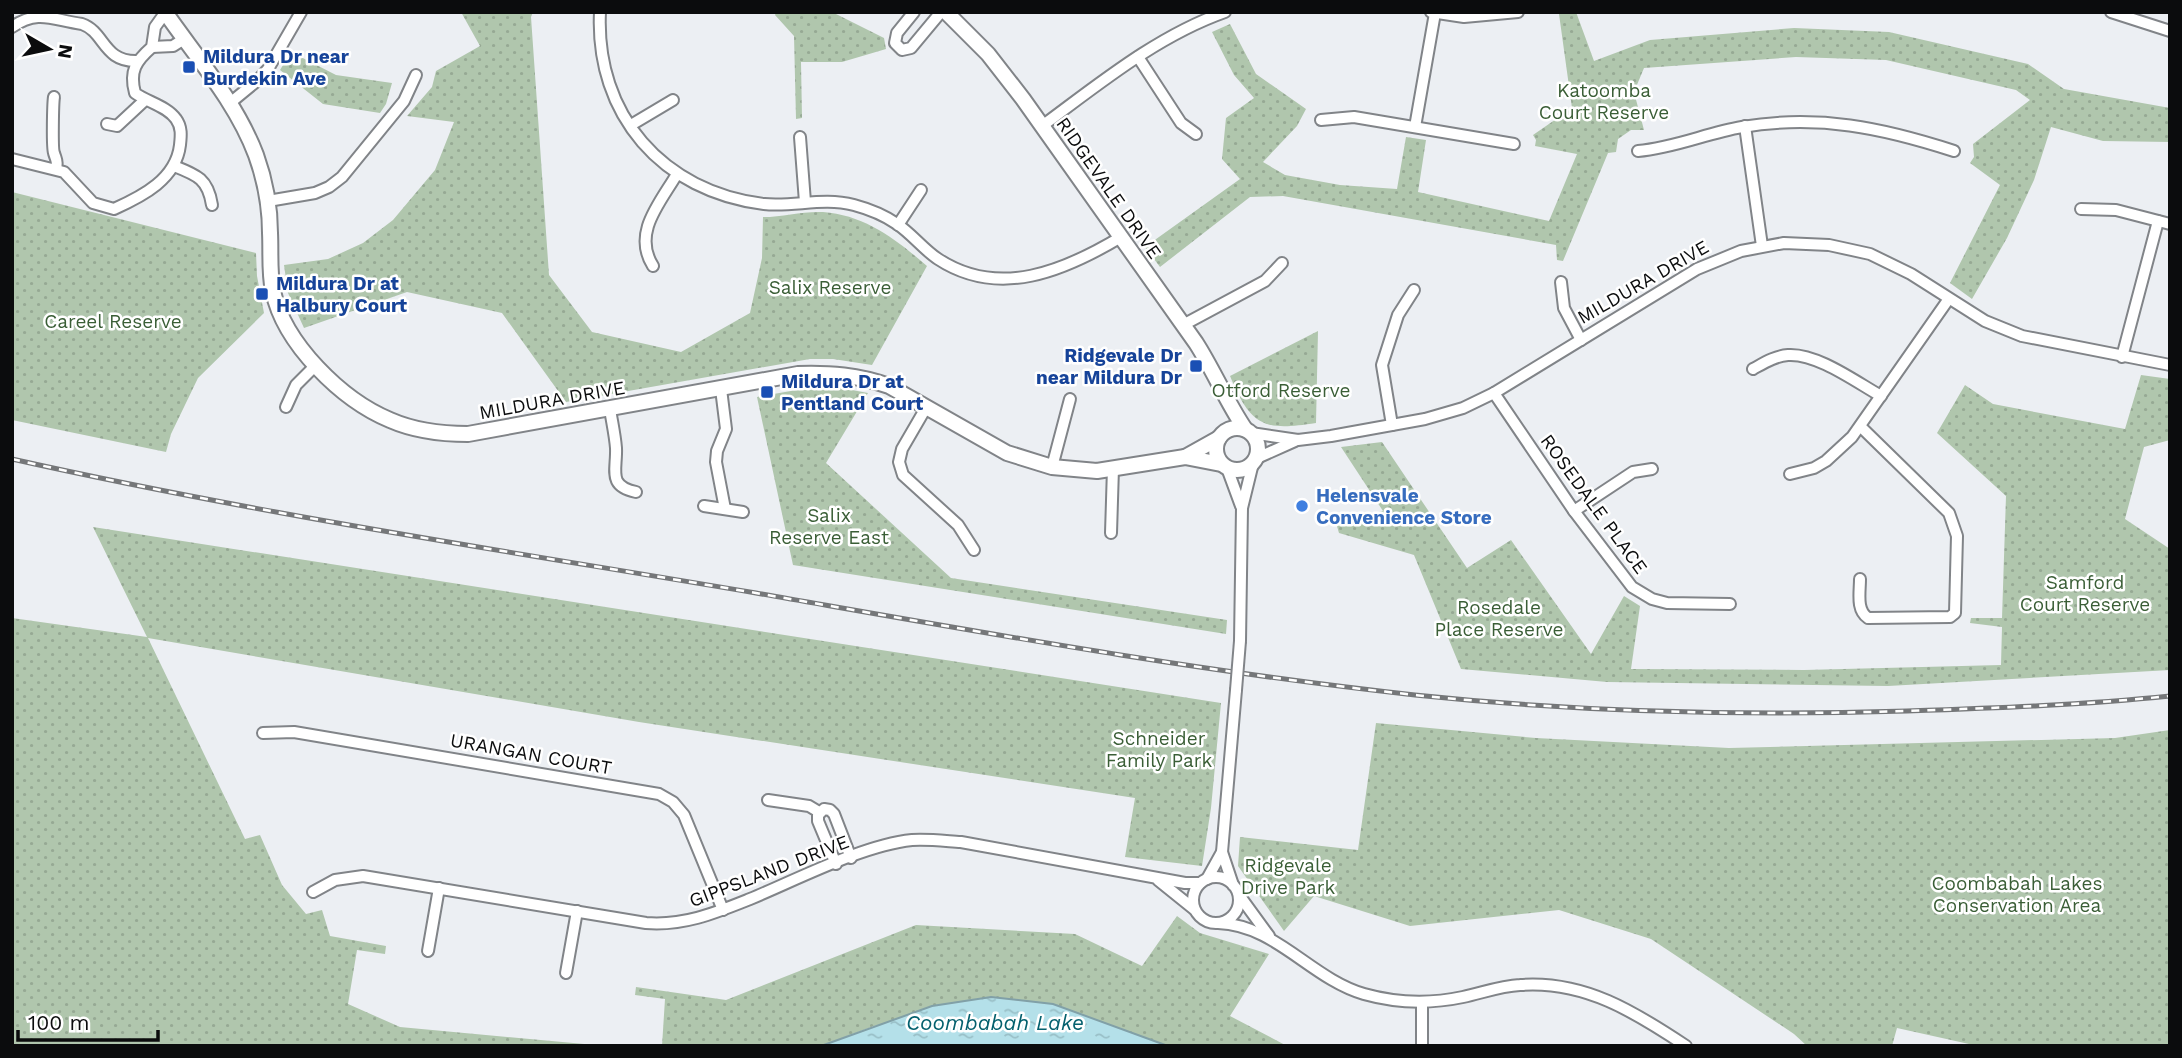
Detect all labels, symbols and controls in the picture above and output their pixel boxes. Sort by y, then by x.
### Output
north arrow [14,14,84,84]
text: N [53,43,78,60]
place label: Mildura Dr near Burdekin Ave [203,45,350,90]
marker: Mildura Dr near Burdekin Ave [181,59,197,75]
park label: Katoomba Court Reserve [1539,79,1669,124]
street label: RIDGEVALE DRIVE [1051,113,1167,263]
street label: MILDURA DRIVE [1573,235,1713,329]
place label: Mildura Dr at Halbury Court [276,272,408,317]
park label: Salix Reserve [769,276,891,299]
marker: Mildura Dr at Halbury Court [254,286,270,302]
park label: Careel Reserve [44,310,182,333]
place label: Ridgevale Dr near Mildura Dr [1036,344,1183,389]
marker: Ridgevale Dr near Mildura Dr [1188,358,1204,374]
place label: Mildura Dr at Pentland Court [781,370,924,415]
street label: MILDURA DRIVE [477,376,627,424]
park label: Otford Reserve [1211,379,1351,402]
marker: Mildura Dr at Pentland Court [759,384,775,400]
street label: ROSEDALE PLACE [1536,430,1652,578]
place label: Helensvale Convenience Store [1316,484,1492,529]
marker: Helensvale Convenience Store [1294,498,1310,514]
park label: Salix Reserve East [769,504,889,549]
park label: Samford Court Reserve [2020,571,2150,616]
park label: Rosedale Place Reserve [1434,596,1564,641]
park label: Schneider Family Park [1106,727,1212,772]
street label: URANGAN COURT [448,728,614,780]
street label: GIPPSLAND DRIVE [686,830,852,912]
park label: Ridgevale Drive Park [1241,854,1336,899]
park label: Coombabah Lakes Conservation Area [1931,872,2103,917]
scale bar [18,998,158,1042]
text: 100 m [28,1010,90,1035]
water label: Coombabah Lake [906,1010,1084,1035]

